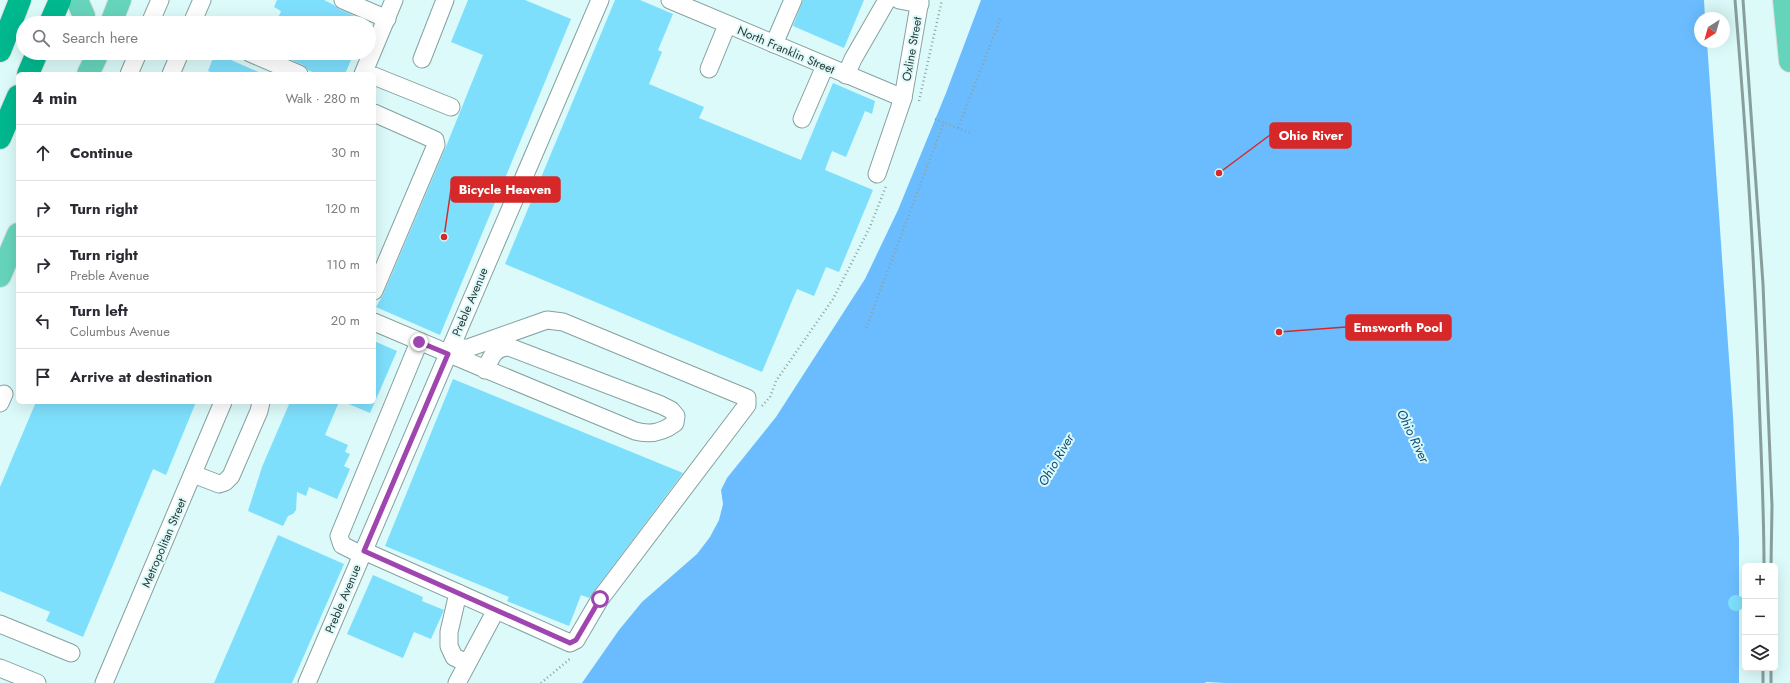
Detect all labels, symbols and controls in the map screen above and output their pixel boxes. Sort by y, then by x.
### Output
north arrow [1694,12,1730,48]
street label: Oxline Street [897,15,927,83]
search box [16,16,376,60]
street label: North Franklin Street [734,21,838,79]
icon: search [30,27,52,49]
text: Search here [62,27,138,49]
text: 4 min [32,86,77,110]
text: Walk · 280 m [285,89,360,108]
callout: Ohio River [1270,123,1351,148]
text: Ohio River [1279,126,1344,145]
icon: ahead [32,142,54,164]
text: Continue [70,142,133,164]
text: 30 m [331,143,360,162]
callout: Bicycle Heaven [451,177,560,202]
text: Bicycle Heaven [459,180,551,199]
icon: right [32,198,54,220]
text: Turn right [70,198,138,220]
text: 120 m [325,199,360,218]
text: Turn right [70,244,138,266]
icon: right [32,254,54,276]
text: 110 m [326,255,360,274]
street label: Preble Avenue [447,265,493,339]
text: Preble Avenue [70,266,149,285]
text: Turn left [70,300,128,322]
icon: left [32,310,54,332]
text: 20 m [331,311,360,330]
callout: Emsworth Pool [1346,315,1451,340]
text: Emsworth Pool [1353,318,1443,337]
text: Columbus Avenue [70,322,170,341]
route end [410,333,428,351]
icon: arrive [32,366,54,388]
text: Arrive at destination [70,366,212,388]
water label: Ohio River [1392,406,1434,466]
water label: Ohio River [1033,430,1079,490]
street label: Metropolitan Street [137,495,191,591]
street label: Preble Avenue [320,562,366,636]
map controls [1742,563,1778,671]
button: + [1742,563,1778,599]
route start [591,590,609,608]
button: − [1742,599,1778,635]
button: layers [1742,635,1778,671]

